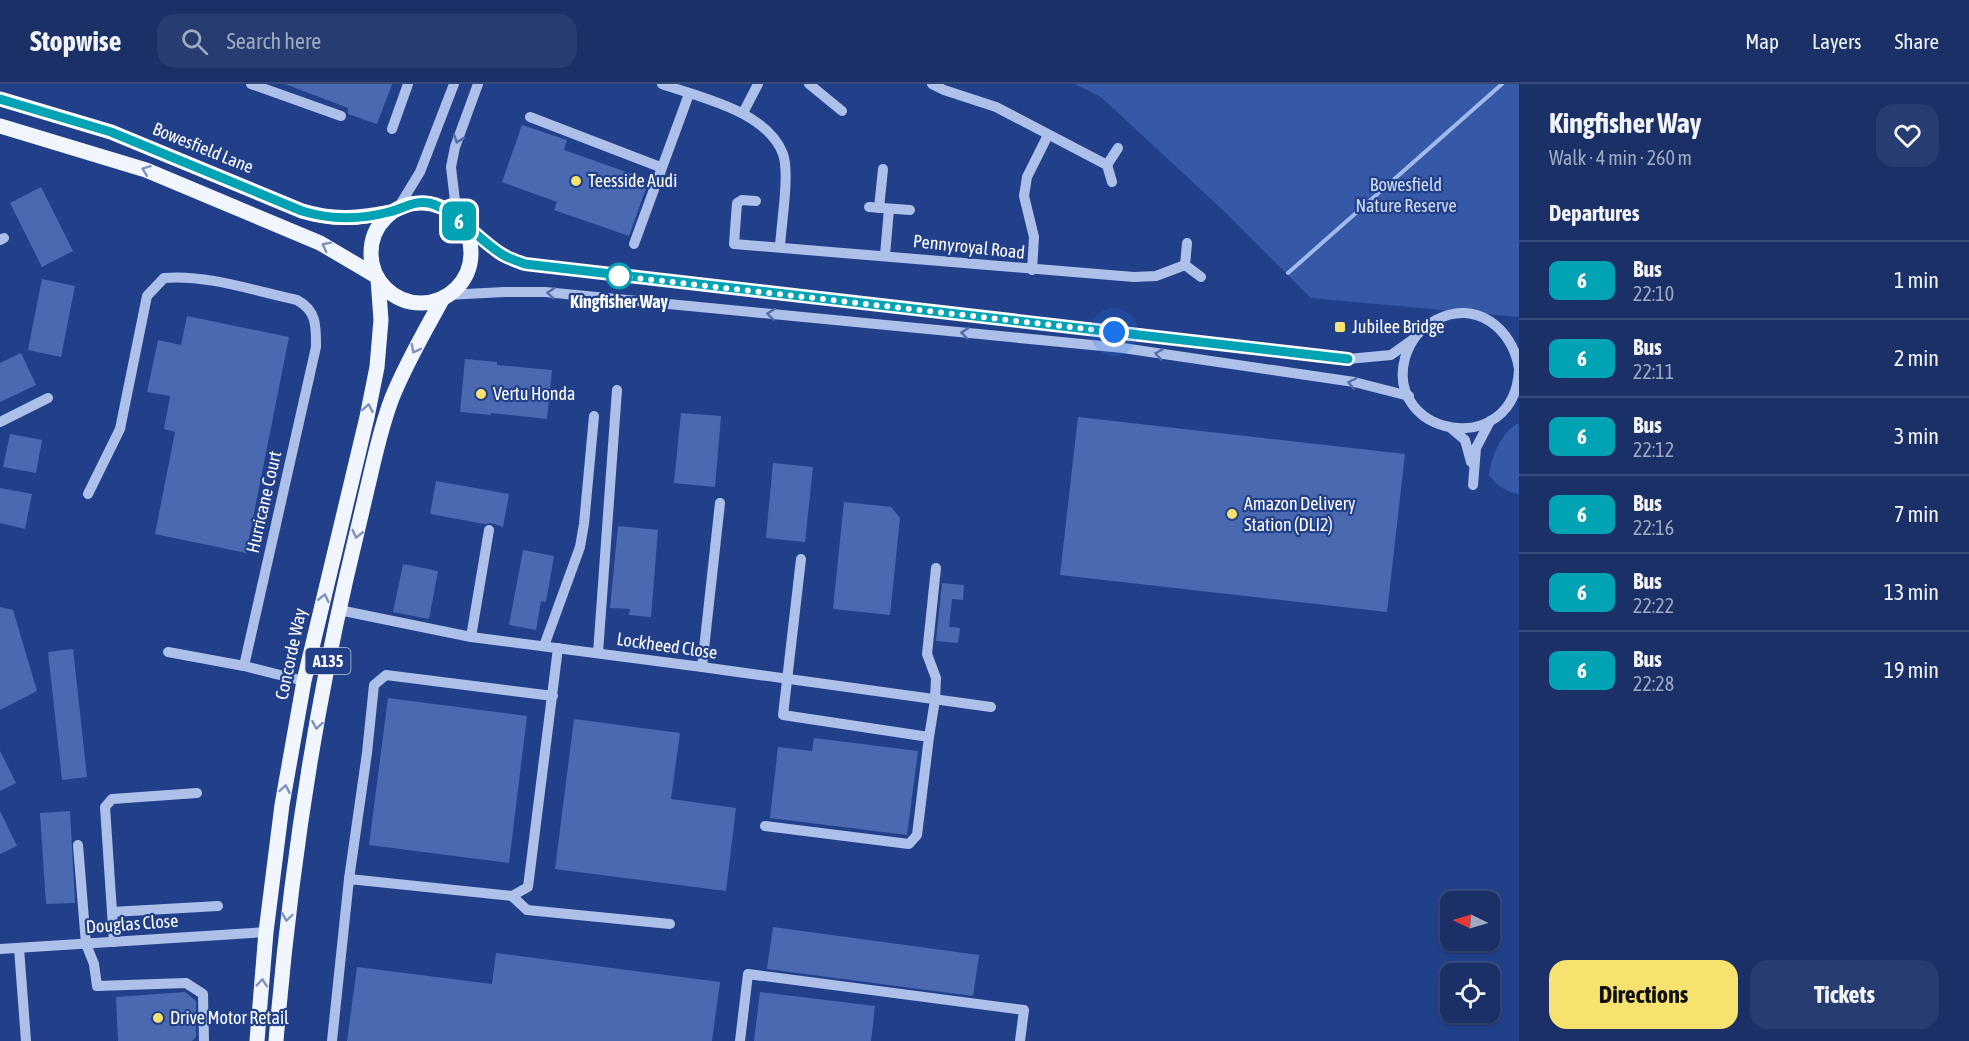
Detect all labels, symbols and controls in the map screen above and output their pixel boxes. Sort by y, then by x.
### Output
search box [157,14,577,68]
text: Stopwise [30,25,121,57]
icon: search [178,25,211,58]
text: Search here [226,28,321,54]
text: Map [1745,29,1779,53]
text: Layers [1812,29,1862,53]
text: Share [1895,29,1939,53]
button: heart [1876,104,1939,167]
text: Kingfisher Way [1549,107,1701,139]
street label: Bowesfield Lane [150,118,257,177]
one-way arrow [452,133,465,144]
text: Walk · 4 min · 260 m [1549,146,1692,169]
one-way arrow [142,165,152,178]
place label: Teesside Audi [588,170,677,191]
marker: Teesside Audi [569,174,583,188]
park label: Bowesfield Nature Reserve [1355,174,1457,216]
text: Departures [1549,200,1639,226]
line badge: 6 [440,202,478,240]
text: 6 [454,209,464,233]
street label: Pennyroyal Road [912,230,1026,263]
one-way arrow [322,242,332,253]
text: Bus [1633,256,1662,282]
marker: Kingfisher Way [606,263,632,289]
text: 1 min [1894,267,1939,293]
text: 6 [1577,268,1587,292]
text: 22:10 [1633,282,1674,305]
one-way arrow [547,287,556,300]
place label: Kingfisher Way [570,291,669,312]
one-way arrow [767,308,776,321]
place label: Jubilee Bridge [1352,316,1445,337]
your location [1099,317,1129,347]
marker: Jubilee Bridge [1333,320,1347,334]
one-way arrow [961,327,970,340]
text: Bus [1633,334,1662,360]
one-way arrow [411,342,422,353]
text: 2 min [1894,345,1939,371]
text: 6 [1577,346,1587,370]
one-way arrow [1155,348,1164,360]
text: 22:11 [1633,360,1674,383]
one-way arrow [1347,377,1357,390]
place label: Vertu Honda [493,383,575,404]
marker: Vertu Honda [474,387,488,401]
one-way arrow [361,404,374,414]
text: Bus [1633,412,1662,438]
text: 3 min [1894,423,1939,449]
text: 6 [1577,424,1587,448]
text: 22:12 [1633,438,1674,461]
street label: Hurricane Court [242,449,285,555]
text: Bus [1633,490,1662,516]
place label: Amazon Delivery Station (DLI2) [1244,493,1355,535]
text: 7 min [1894,501,1939,527]
text: 6 [1577,502,1587,526]
marker: Amazon Delivery Station (DLI2) [1225,507,1239,521]
text: 22:16 [1633,516,1674,539]
one-way arrow [351,529,364,539]
text: Bus [1633,568,1662,594]
text: 13 min [1884,579,1939,605]
text: 6 [1577,580,1587,604]
one-way arrow [316,593,329,603]
text: 22:22 [1633,594,1674,617]
street label: Concorde Way [271,606,310,702]
street label: Lockheed Close [615,628,719,663]
text: Bus [1633,646,1662,672]
road number: A135 [306,648,350,674]
text: 19 min [1884,657,1939,683]
text: 6 [1577,658,1587,682]
text: 22:28 [1633,672,1674,695]
one-way arrow [311,720,323,729]
one-way arrow [278,785,291,795]
north arrow [1440,891,1500,951]
map controls [1440,891,1500,1023]
street label: Douglas Close [85,910,179,937]
one-way arrow [282,913,294,922]
button: Directions [1549,960,1738,1029]
button: Tickets [1750,960,1939,1029]
button: locate [1440,963,1500,1023]
one-way arrow [255,978,268,987]
place label: Drive Motor Retail [170,1007,289,1028]
marker: Drive Motor Retail [151,1011,165,1025]

